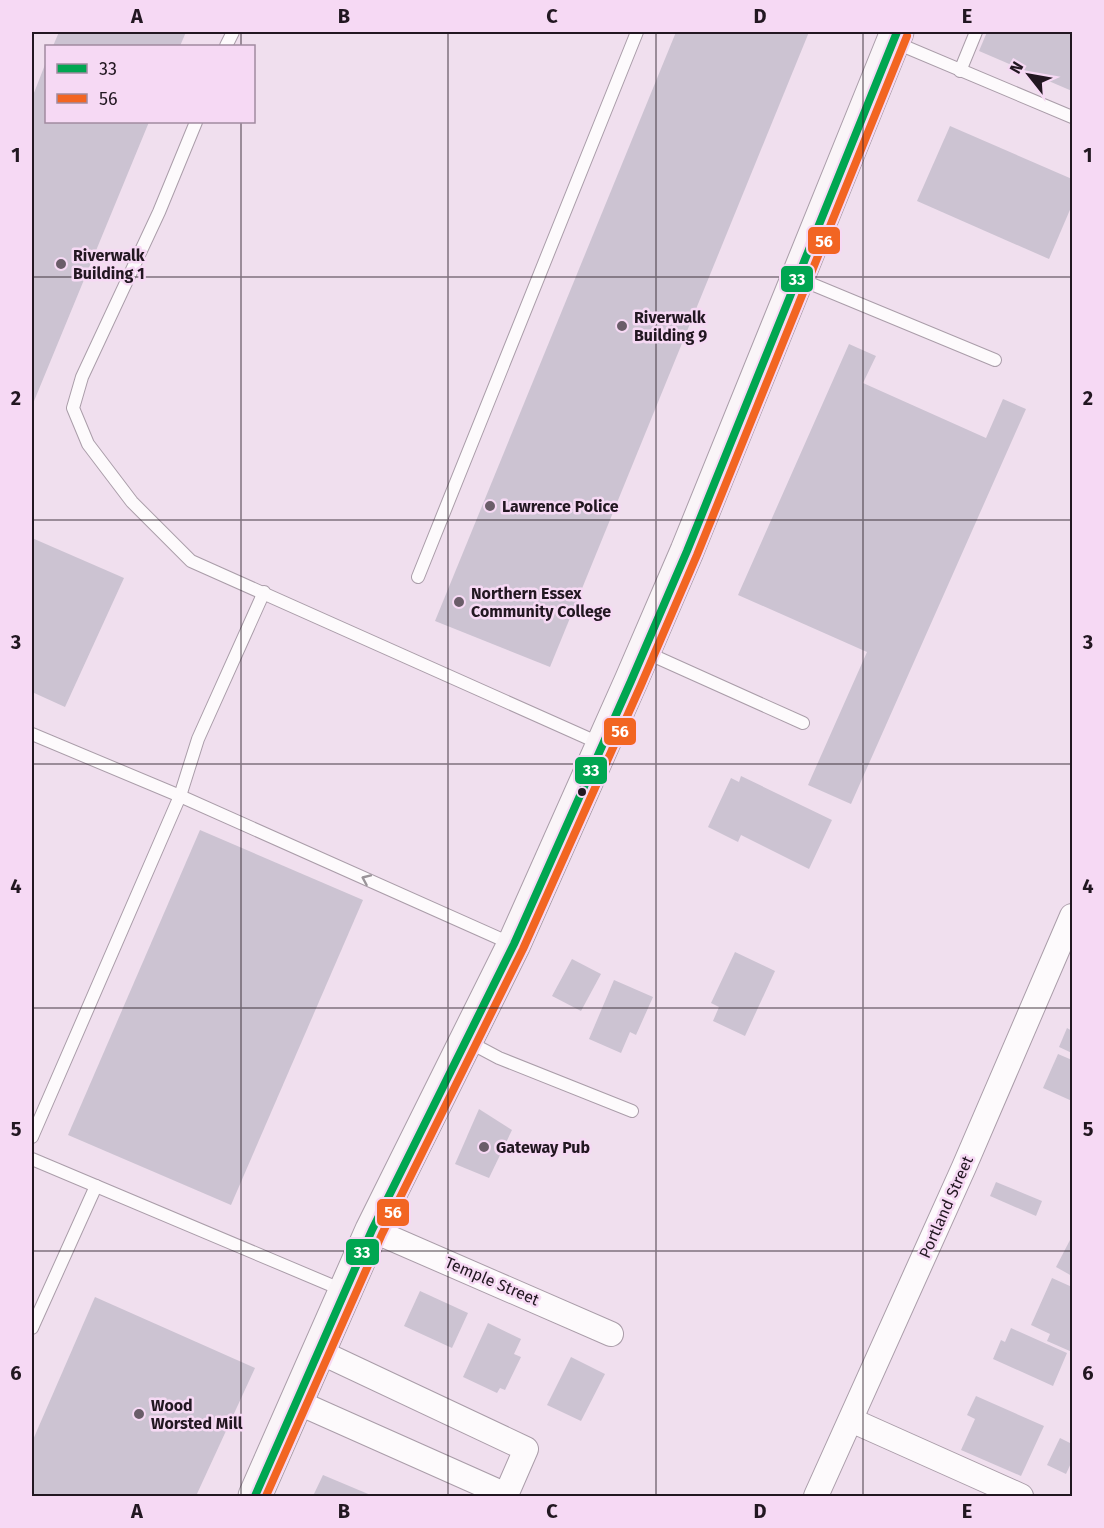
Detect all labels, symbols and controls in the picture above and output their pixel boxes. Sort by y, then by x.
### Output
text: A [130,4,144,28]
text: B [338,4,350,28]
text: C [546,4,558,28]
text: D [753,4,767,28]
text: E [962,4,972,28]
legend [45,45,255,123]
north arrow [999,45,1059,105]
text: 33 [99,58,117,80]
text: N [1006,58,1027,77]
text: 56 [99,88,118,110]
text: 1 [11,143,21,167]
text: 1 [1083,143,1093,167]
line badge: 56 [807,226,841,255]
text: 56 [815,232,833,251]
place label: Riverwalk Building 1 [73,246,145,283]
marker: Riverwalk Building 1 [54,257,68,271]
line badge: 33 [780,265,814,293]
text: 33 [788,270,805,289]
place label: Riverwalk Building 9 [634,308,707,345]
marker: Riverwalk Building 9 [615,319,629,333]
text: 2 [11,386,21,410]
text: 2 [1083,386,1093,410]
place label: Lawrence Police [502,497,619,516]
marker: Lawrence Police [483,499,497,513]
place label: Northern Essex Community College [471,584,611,621]
marker: Northern Essex Community College [452,595,466,609]
text: 3 [10,630,21,654]
text: 3 [1082,630,1093,654]
line badge: 56 [603,717,637,746]
text: 56 [611,722,629,741]
line badge: 33 [574,756,608,785]
text: 33 [582,761,599,780]
unlabelled marker [576,786,588,798]
text: 4 [10,874,22,898]
text: 4 [1082,874,1094,898]
one-way arrow [361,875,372,887]
text: 5 [11,1117,22,1141]
text: 5 [1083,1117,1094,1141]
place label: Gateway Pub [496,1138,590,1157]
marker: Gateway Pub [477,1140,491,1154]
street label: Portland Street [915,1153,977,1261]
line badge: 56 [376,1198,410,1227]
text: 56 [384,1203,402,1222]
line badge: 33 [345,1238,380,1266]
text: 33 [353,1243,370,1262]
street label: Temple Street [442,1253,542,1309]
text: 6 [10,1361,22,1385]
text: 6 [1082,1361,1094,1385]
place label: Wood Worsted Mill [151,1396,243,1433]
marker: Wood Worsted Mill [132,1407,146,1421]
text: A [130,1499,144,1523]
text: B [338,1499,350,1523]
text: C [546,1499,558,1523]
text: D [753,1499,767,1523]
text: E [962,1499,972,1523]

